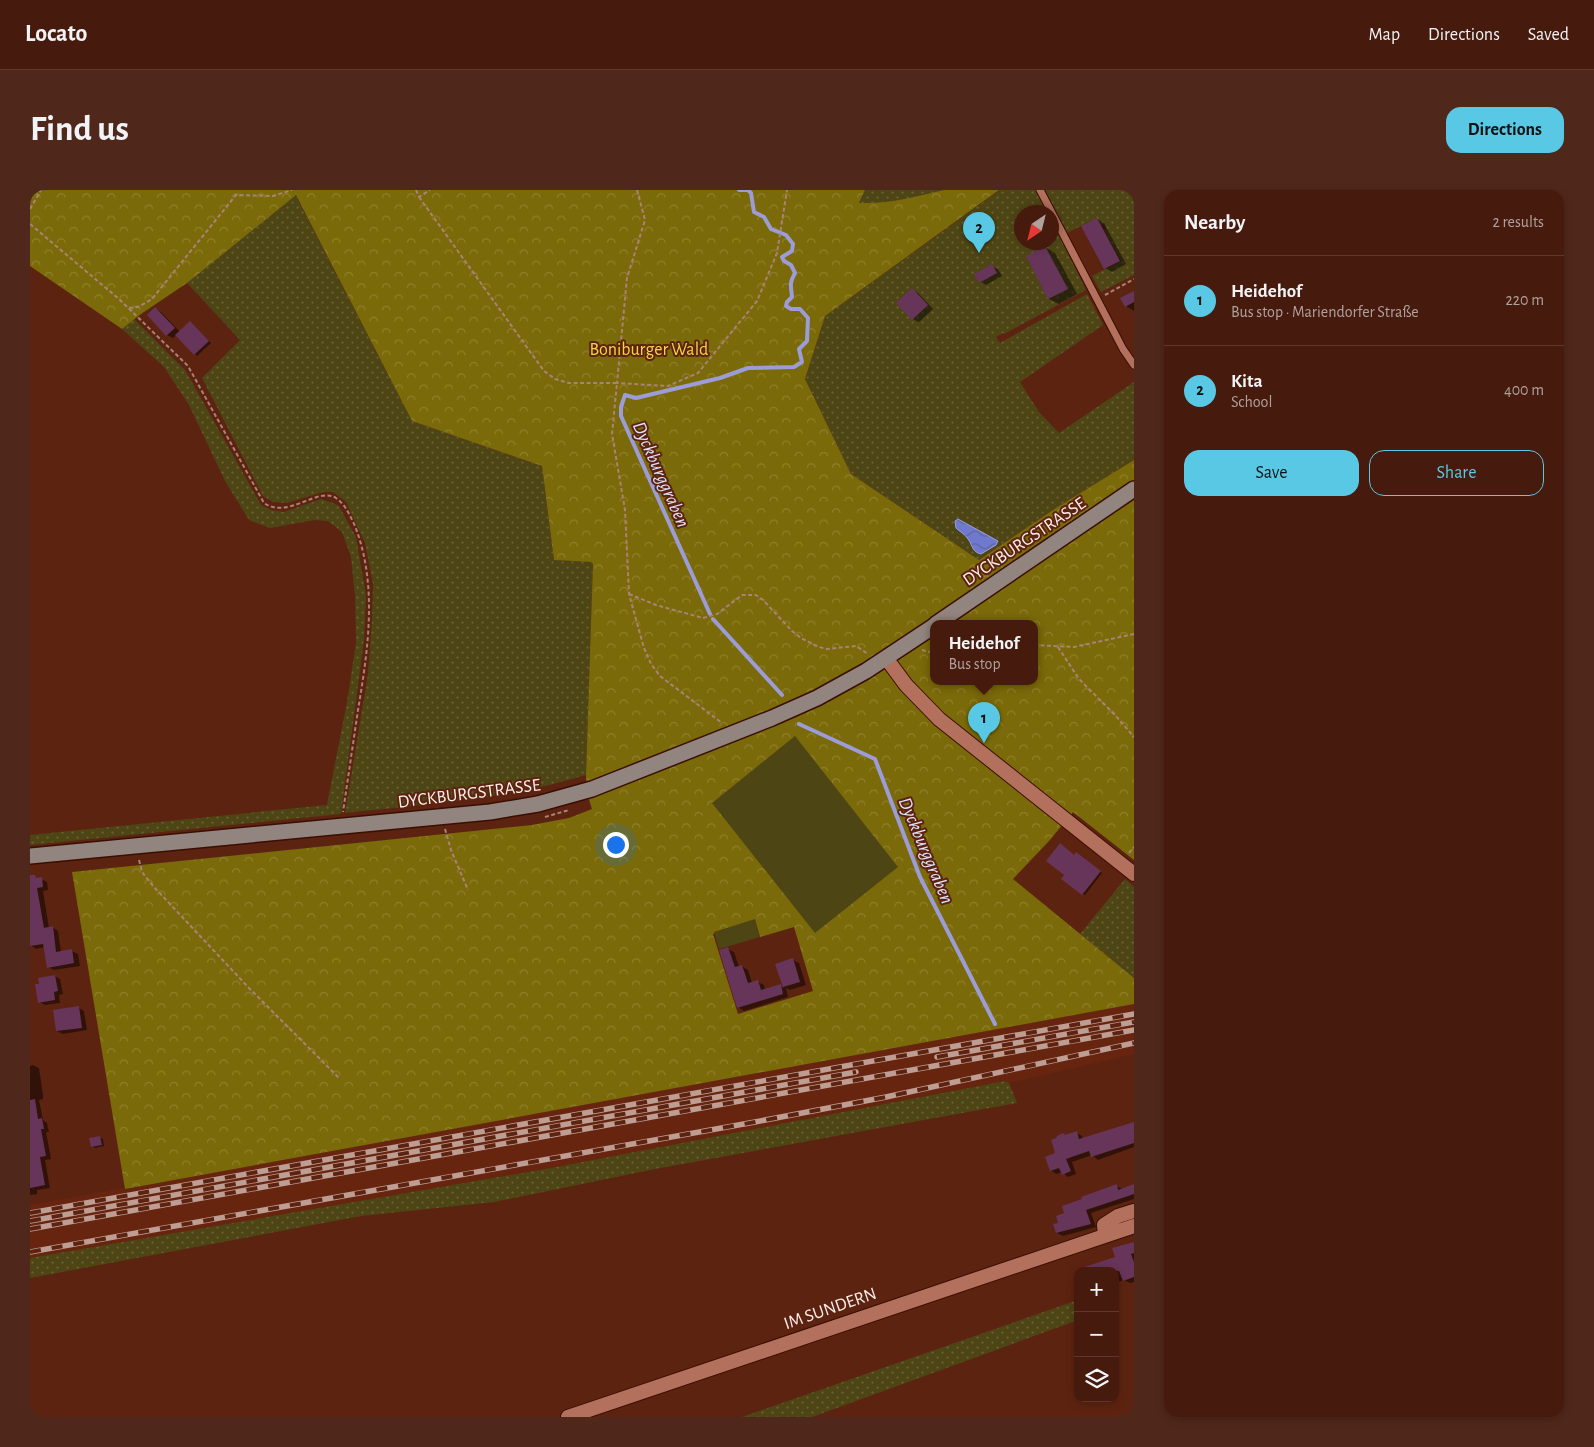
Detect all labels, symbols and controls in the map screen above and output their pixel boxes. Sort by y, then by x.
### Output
text: Locato [25,22,87,46]
text: Map [1369,26,1400,44]
text: Directions [1428,26,1500,44]
text: Saved [1528,26,1569,44]
button: Directions [1446,107,1564,153]
text: Find us [30,112,129,147]
north arrow [1014,205,1059,250]
pin: 2 [963,212,995,253]
text: Nearby [1184,212,1245,233]
text: 2 results [1492,214,1544,230]
text: Heidehof [1231,282,1302,301]
text: 1 [1197,292,1203,308]
text: 220 m [1506,292,1544,308]
text: Bus stop · Mariendorfer Straße [1231,304,1419,320]
park label: Boniburger Wald [590,341,708,359]
text: Kita [1231,372,1263,391]
text: 2 [1196,382,1204,398]
text: 400 m [1504,382,1544,398]
text: School [1231,394,1272,410]
water label: Dyckburggraben [629,419,692,530]
button: Save [1184,450,1359,496]
button: Share [1369,450,1544,496]
street label: DYCKBURGSTRASSE [960,494,1089,589]
popup [930,620,1038,685]
text: Heidehof [948,634,1020,653]
text: Bus stop [948,656,1001,672]
pin: 1 [968,702,1000,743]
street label: DYCKBURGSTRASSE [397,776,542,812]
water label: Dyckburggraben [895,795,957,907]
your location [603,832,629,858]
map controls [1074,1267,1119,1402]
button: + [1074,1267,1119,1312]
street label: IM SUNDERN [782,1285,879,1333]
button: − [1074,1312,1119,1357]
button: layers [1074,1357,1119,1402]

